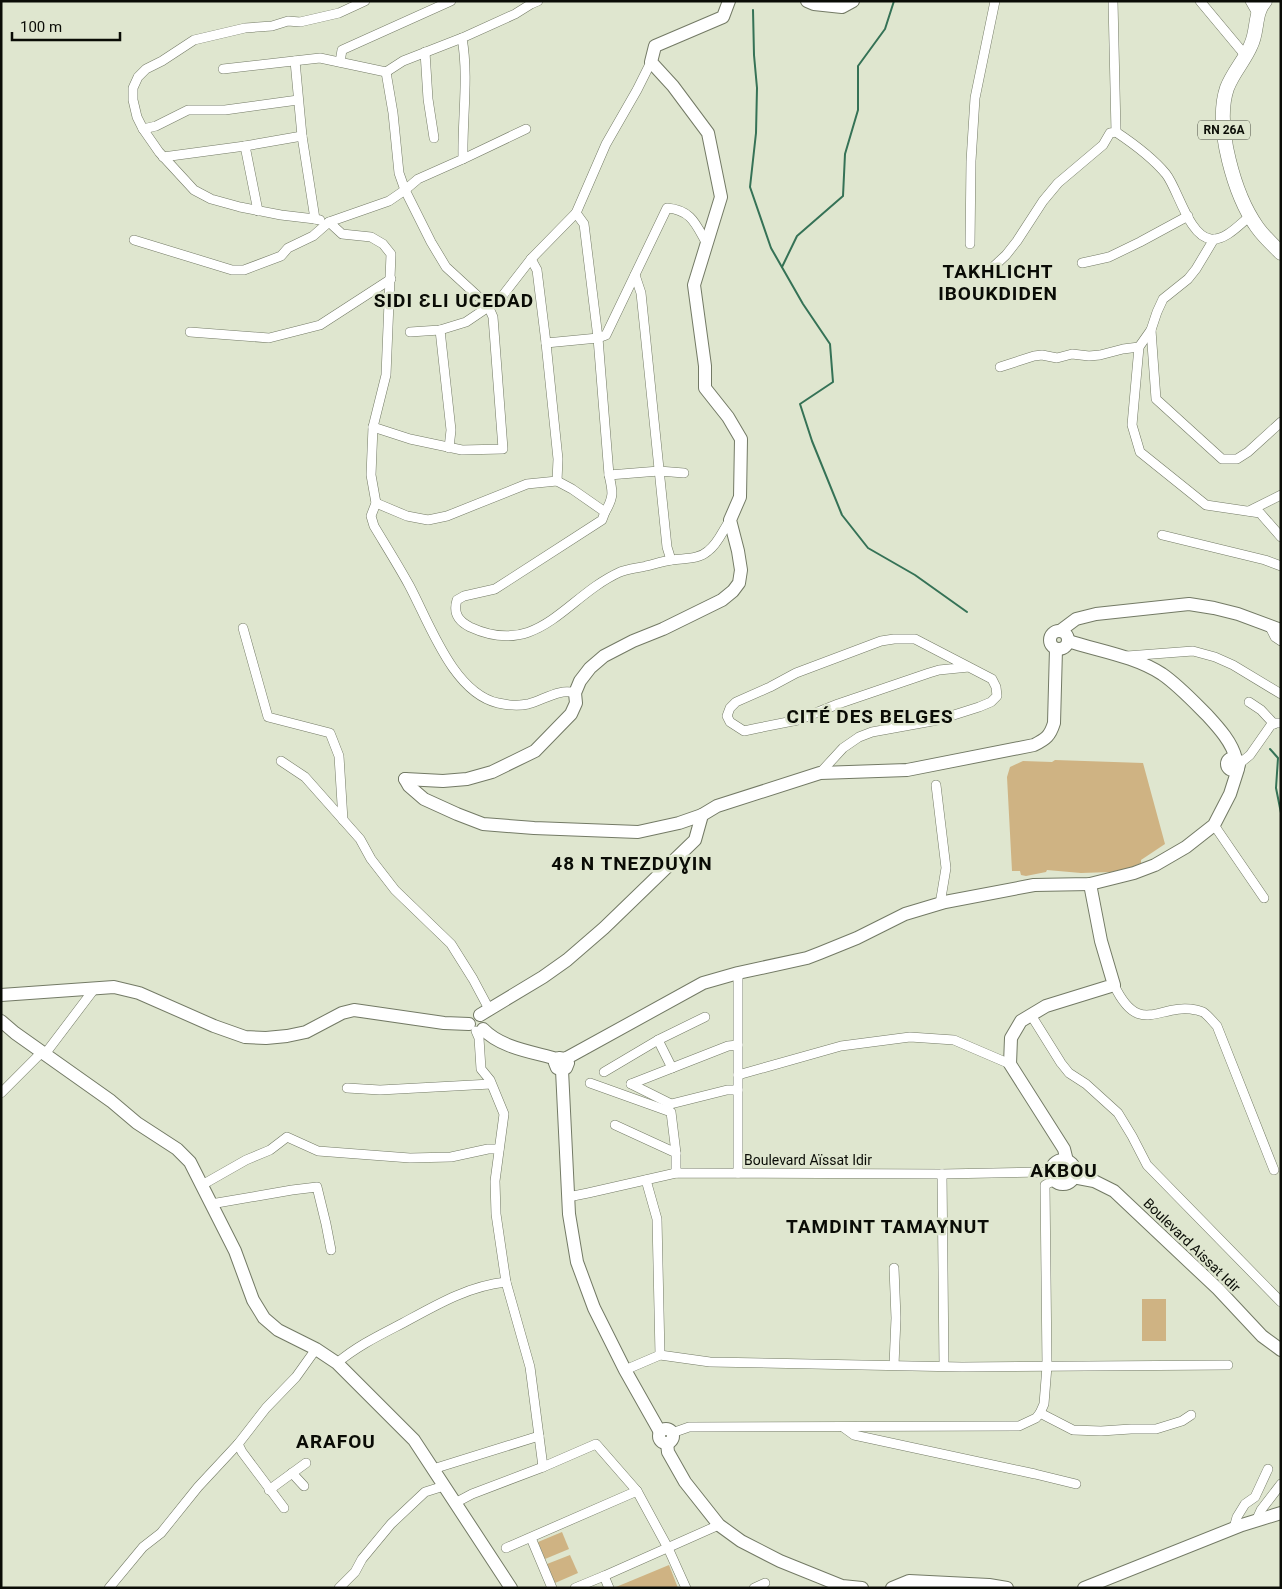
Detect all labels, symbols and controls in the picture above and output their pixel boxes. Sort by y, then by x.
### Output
scale bar [12,10,120,42]
text: 100 m [20,18,62,36]
road number: RN 26A [1198,120,1250,140]
district label: TAKHLICHT IBOUKDIDEN [938,260,1058,305]
district label: SIDI ƐLI UCEDAD [374,289,534,312]
district label: CITÉ DES BELGES [786,705,954,728]
district label: 48 N TNEZDUƔIN [551,852,713,875]
street label: Boulevard Aïssat Idir [744,1152,872,1168]
district label: AKBOU [1030,1159,1098,1182]
street label: Boulevard Aissat Idir [1140,1195,1244,1295]
district label: TAMDINT TAMAYNUT [786,1215,990,1238]
district label: ARAFOU [296,1430,376,1453]

